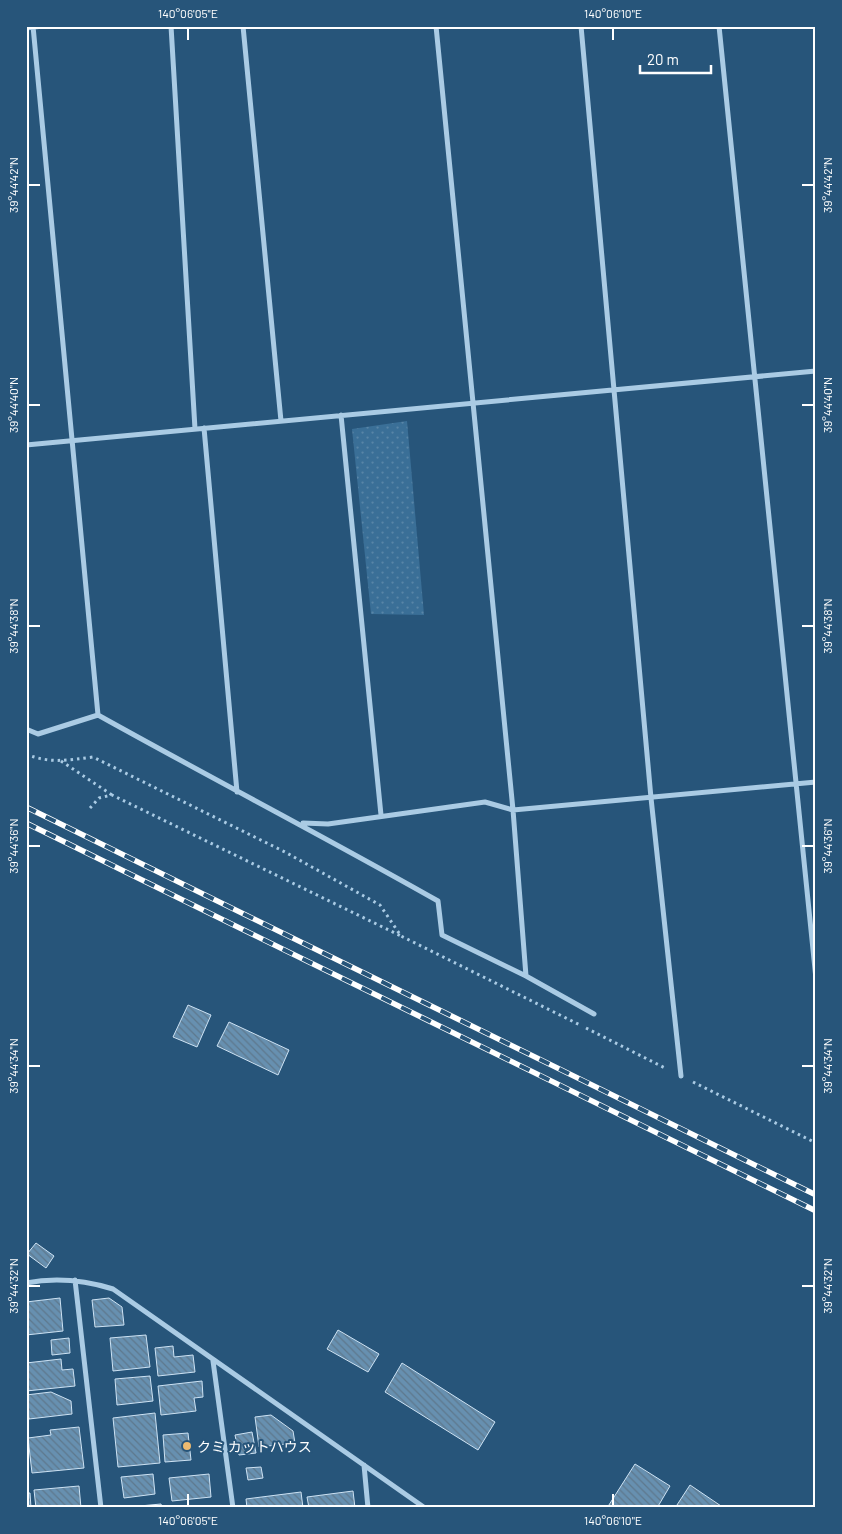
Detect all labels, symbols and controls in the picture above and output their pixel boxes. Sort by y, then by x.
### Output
text: 140°06'05"E [158,6,218,20]
text: 140°06'10"E [584,6,642,20]
scale bar [640,42,711,74]
text: 20 m [647,50,679,68]
text: 39°44'42"N [6,157,20,213]
text: 39°44'42"N [820,157,834,213]
text: 39°44'40"N [6,377,20,433]
text: 39°44'40"N [820,377,834,433]
text: 39°44'38"N [6,598,20,654]
text: 39°44'38"N [820,598,834,654]
text: 39°44'36"N [6,818,20,874]
text: 39°44'36"N [820,818,834,874]
text: 39°44'34"N [6,1038,20,1094]
text: 39°44'34"N [820,1038,834,1094]
text: 39°44'32"N [6,1258,20,1314]
text: 39°44'32"N [820,1258,834,1314]
place label: クミ カットハウス [197,1438,312,1455]
marker: クミ カットハウス [181,1440,193,1452]
text: 140°06'05"E [158,1513,218,1527]
text: 140°06'10"E [584,1513,642,1527]

